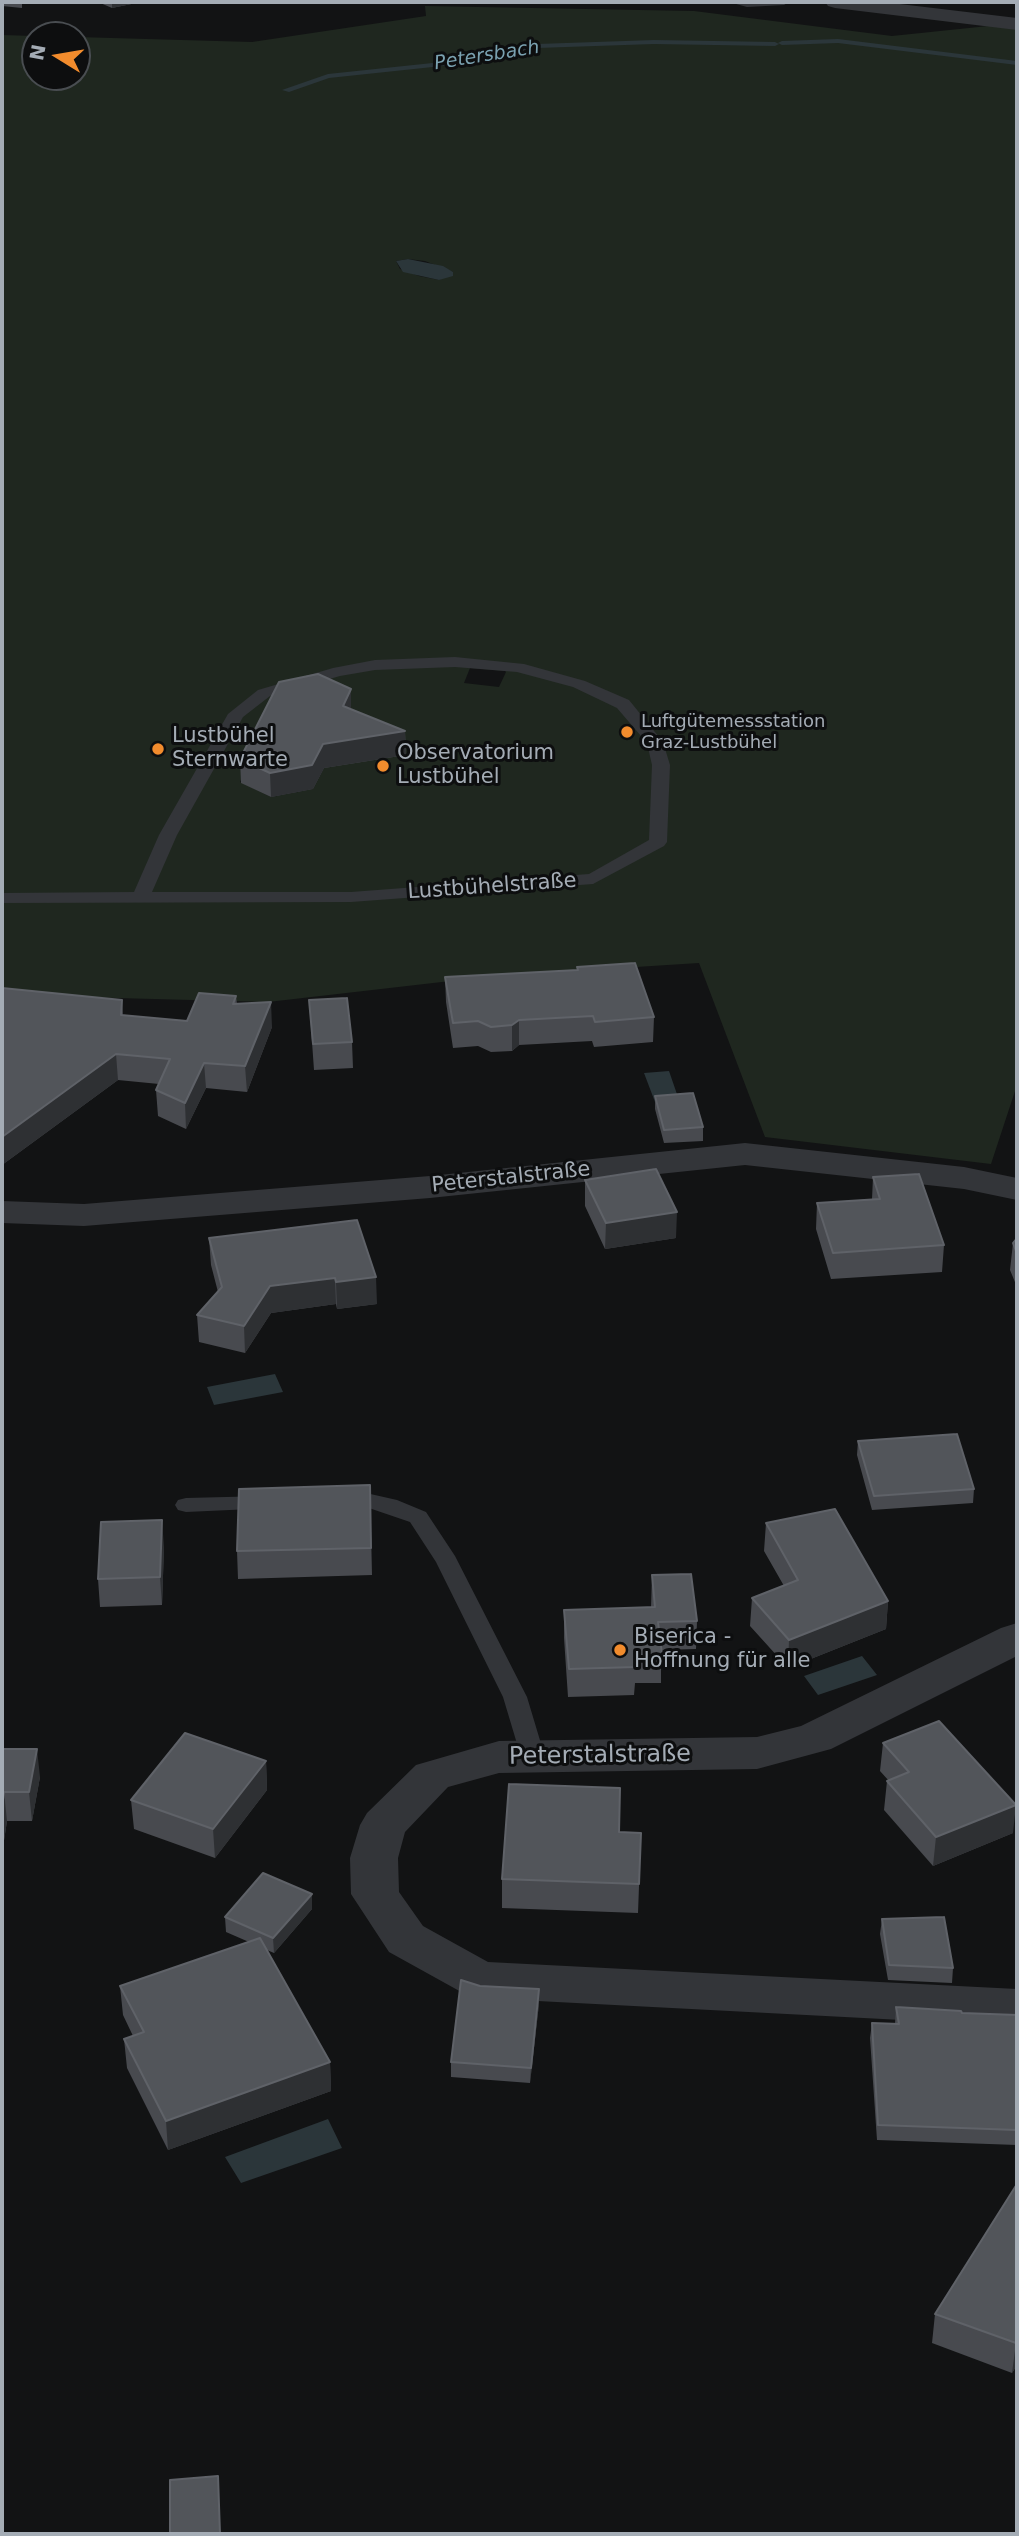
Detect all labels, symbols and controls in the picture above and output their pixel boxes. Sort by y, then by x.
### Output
north arrow [21,21,91,91]
water label: Petersbach [433,36,541,76]
text: N [25,42,50,62]
place label: Luftgütemessstation Graz-Lustbühel [641,711,825,754]
place label: Lustbühel Sternwarte [172,724,288,774]
marker: Luftgütemessstation Graz-Lustbühel [619,724,635,740]
marker: Lustbühel Sternwarte [150,741,166,757]
place label: Observatorium Lustbühel [397,741,554,791]
marker: Observatorium Lustbühel [375,758,391,774]
street label: Lustbühelstraße [407,869,577,905]
street label: Peterstalstraße [430,1157,592,1199]
place label: Biserica - Hoffnung für alle [634,1625,811,1675]
marker: Biserica - Hoffnung für alle [612,1642,628,1658]
street label: Peterstalstraße [509,1740,691,1772]

